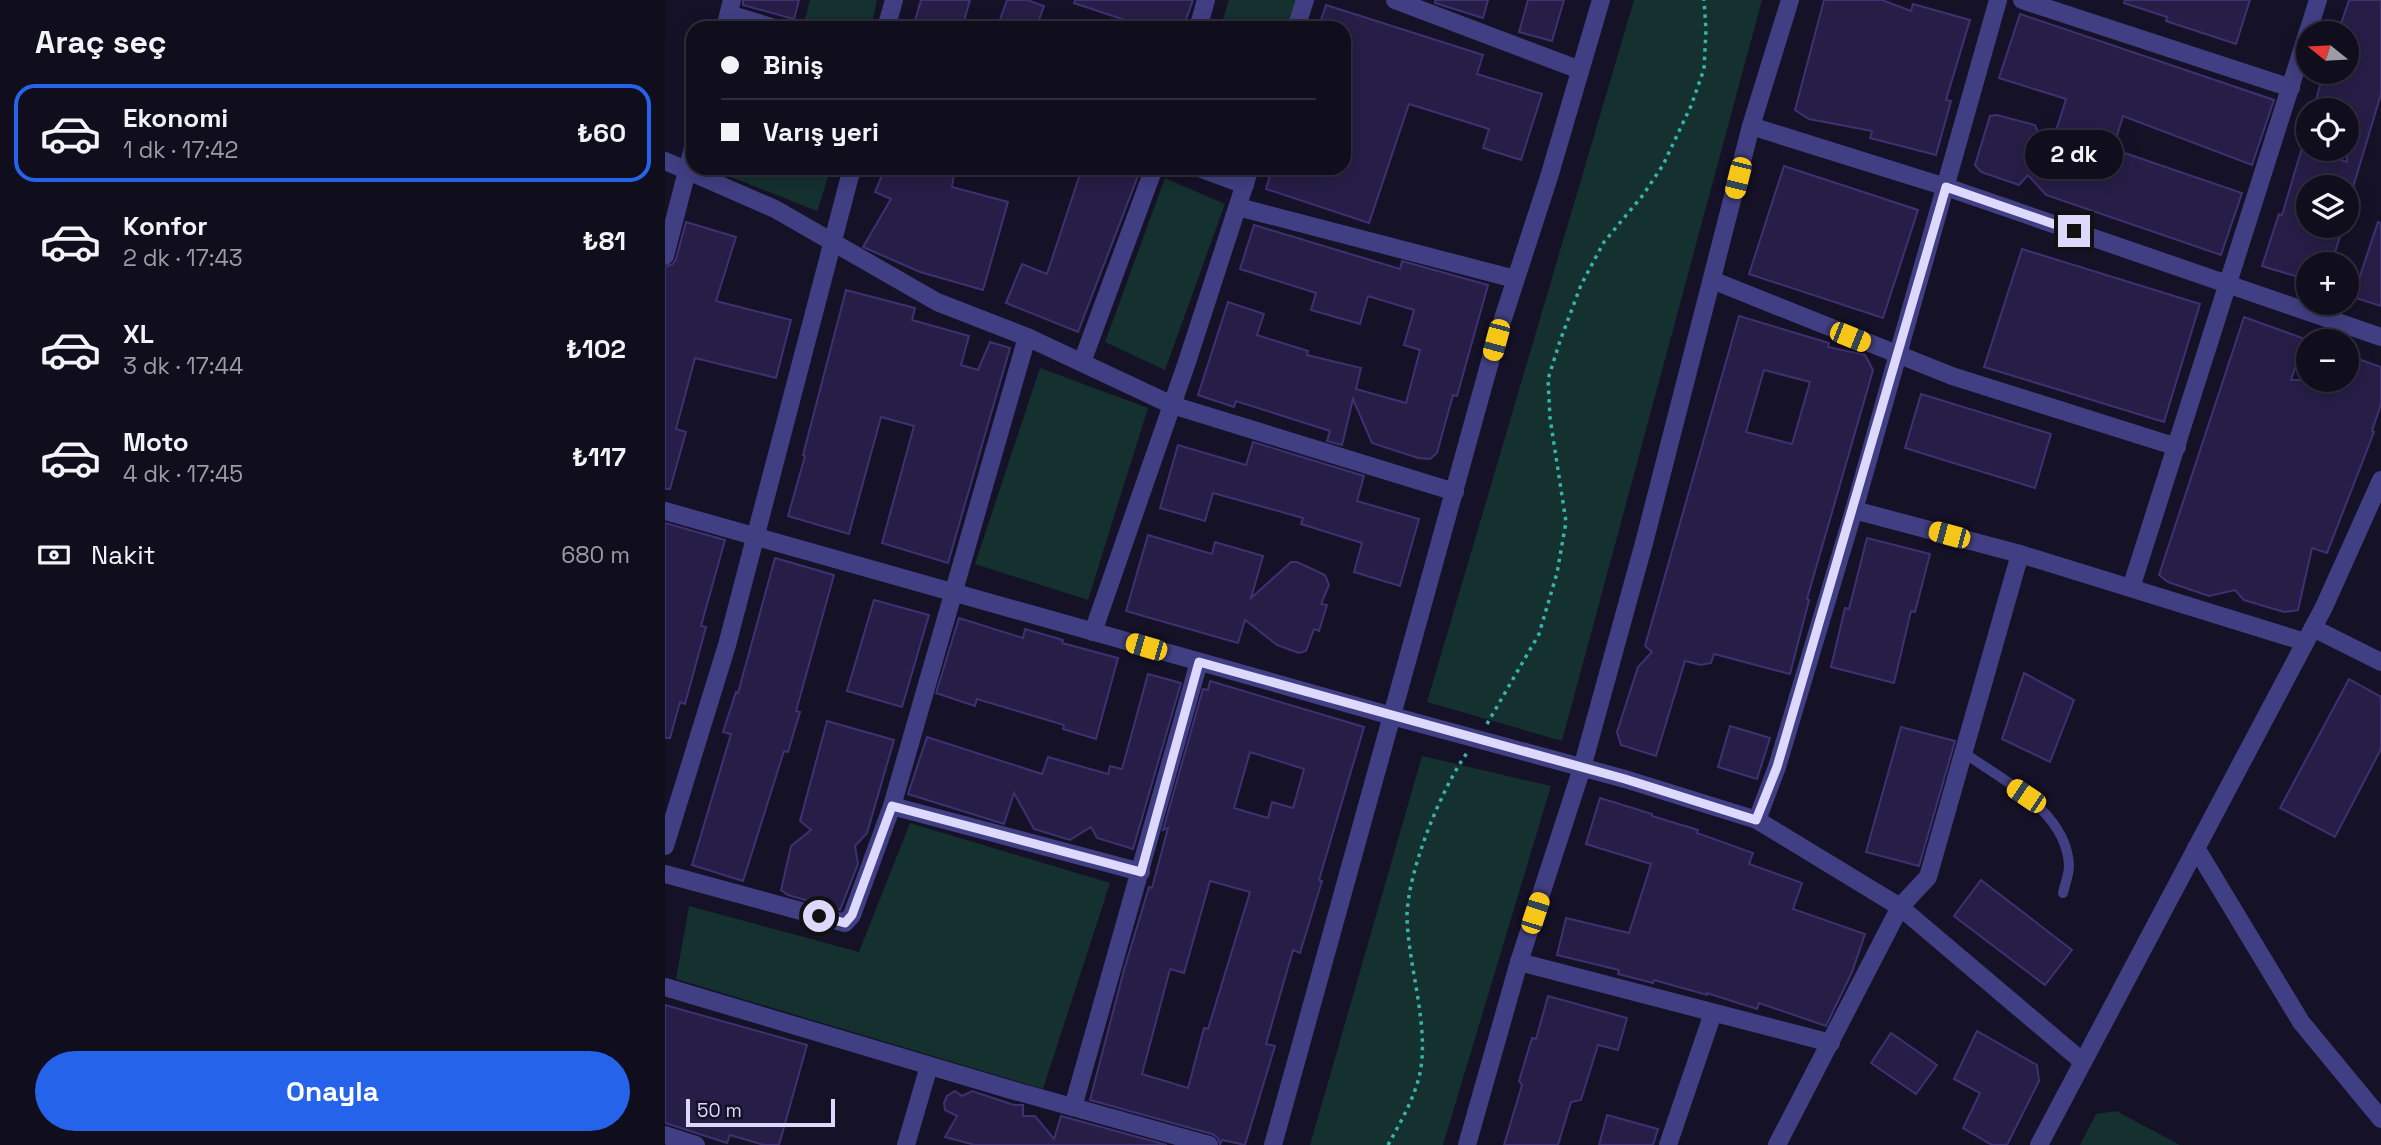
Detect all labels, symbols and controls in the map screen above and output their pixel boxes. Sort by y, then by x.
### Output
north arrow [2296,21,2359,84]
map controls [2296,21,2359,392]
text: Araç seç [35,22,167,62]
text: Biniş [763,48,824,82]
button: locate [2296,98,2359,161]
text: Ekonomi [123,101,228,135]
icon: car [39,102,102,165]
text: Varış yeri [763,115,879,149]
text: ₺60 [577,116,626,150]
callout: 2 dk [2025,130,2123,178]
text: 1 dk · 17:42 [123,135,238,165]
text: 2 dk [2050,139,2098,169]
car [1723,155,1754,201]
button: layers [2296,175,2359,238]
text: Konfor [123,209,208,243]
icon: car [39,210,102,273]
route end [2058,215,2090,247]
text: ₺81 [583,224,626,258]
text: 2 dk · 17:43 [123,243,243,273]
button: + [2296,252,2359,315]
text: XL [123,317,154,351]
car [1481,317,1512,363]
icon: car [39,318,102,381]
car [1827,319,1874,355]
button: − [2296,329,2359,392]
text: ₺102 [566,332,626,366]
text: 3 dk · 17:44 [123,351,243,381]
text: Moto [123,425,189,459]
icon: car [39,426,102,489]
text: ₺117 [572,440,626,474]
text: 4 dk · 17:45 [123,459,243,489]
car [1926,519,1973,551]
icon: cash [35,536,73,574]
text: Nakit [91,538,156,572]
text: 680 m [561,540,630,570]
car [1123,631,1170,663]
car [2003,776,2050,816]
car [1519,890,1552,936]
route start [803,900,835,932]
button: Onayla [35,1051,630,1131]
scale bar [686,1096,835,1128]
text: 50 m [697,1098,742,1123]

